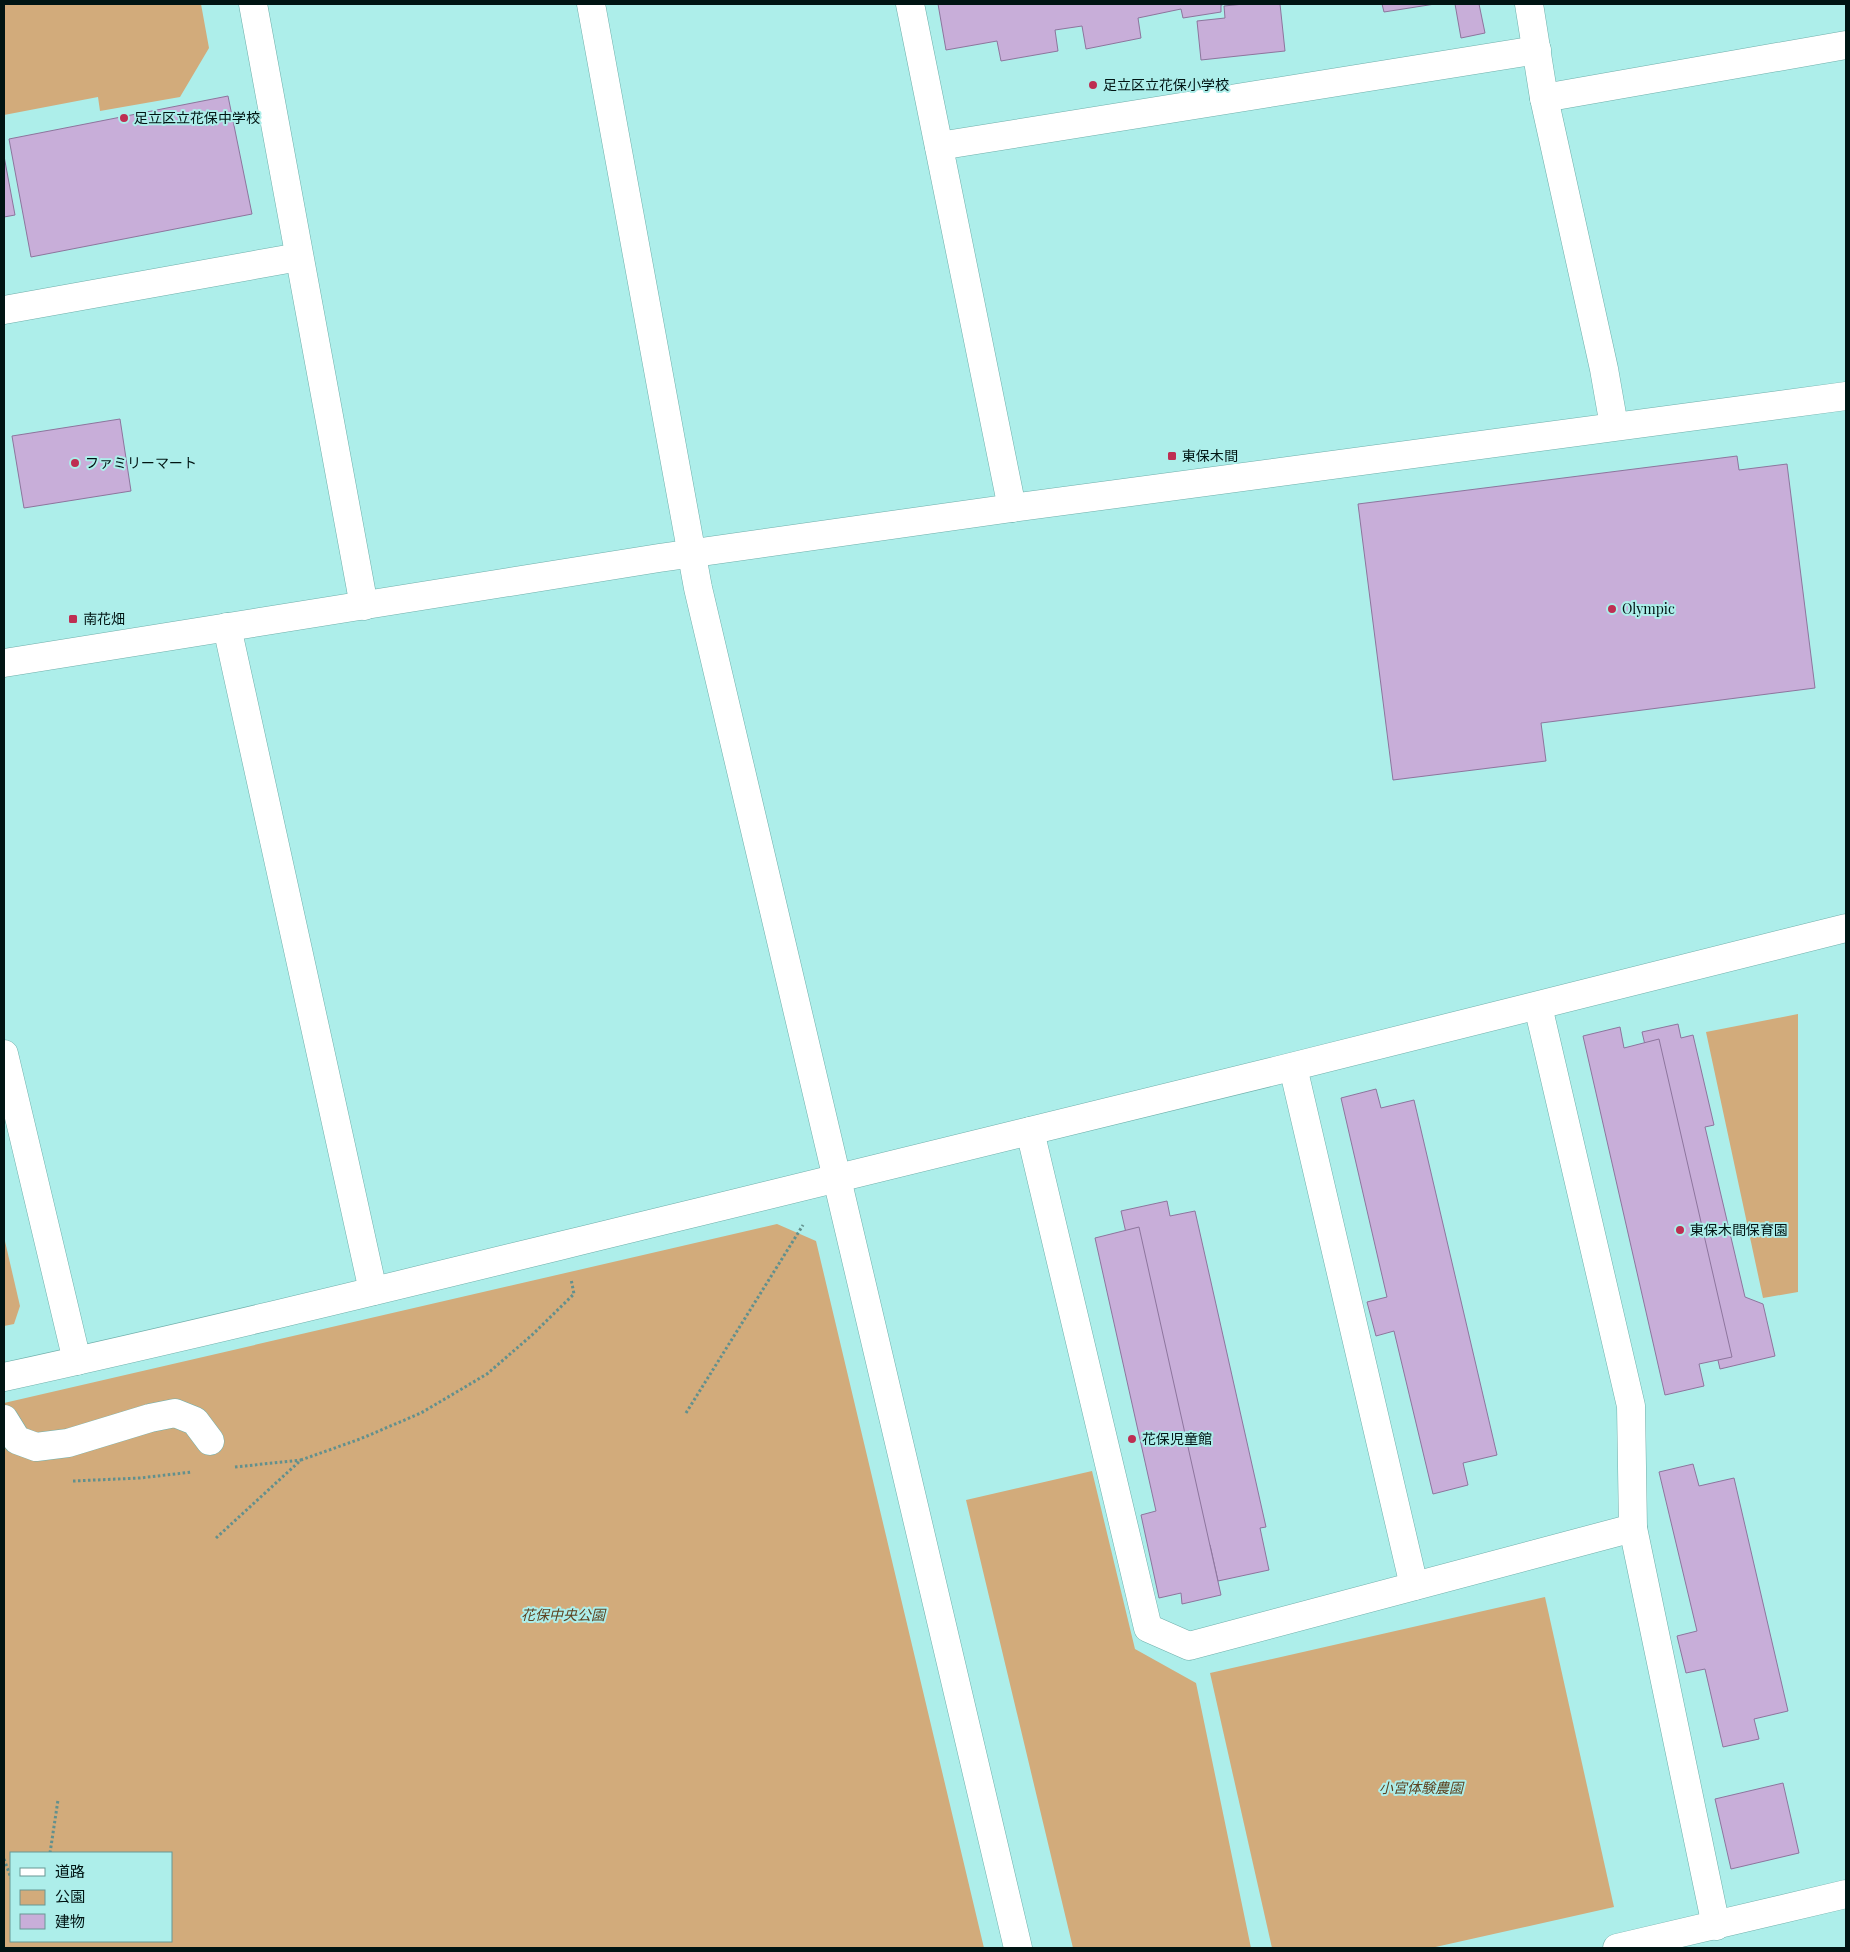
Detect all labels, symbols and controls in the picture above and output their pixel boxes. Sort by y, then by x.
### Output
place label: 足立区立花保小学校 [1103,75,1229,94]
marker: 足立区立花保小学校 [1087,79,1099,91]
place label: 足立区立花保中学校 [134,108,260,127]
marker: 足立区立花保中学校 [118,112,130,124]
place label: 東保木間 [1182,446,1238,465]
marker: 東保木間 [1166,450,1178,462]
place label: ファミリーマート [85,453,197,472]
marker: ファミリーマート [69,457,81,469]
place label: Olympic [1622,599,1675,618]
marker: Olympic [1606,603,1618,615]
place label: 南花畑 [83,609,125,628]
marker: 南花畑 [67,613,79,625]
place label: 東保木間保育園 [1690,1220,1788,1239]
marker: 東保木間保育園 [1674,1224,1686,1236]
place label: 花保児童館 [1142,1429,1212,1448]
marker: 花保児童館 [1126,1433,1138,1445]
park label: 花保中央公園 [521,1605,607,1624]
park label: 小宮体験農園 [1379,1778,1465,1797]
legend [10,1852,172,1942]
text: 道路 [55,1861,85,1881]
text: 公園 [55,1886,85,1906]
text: 建物 [55,1911,85,1931]

